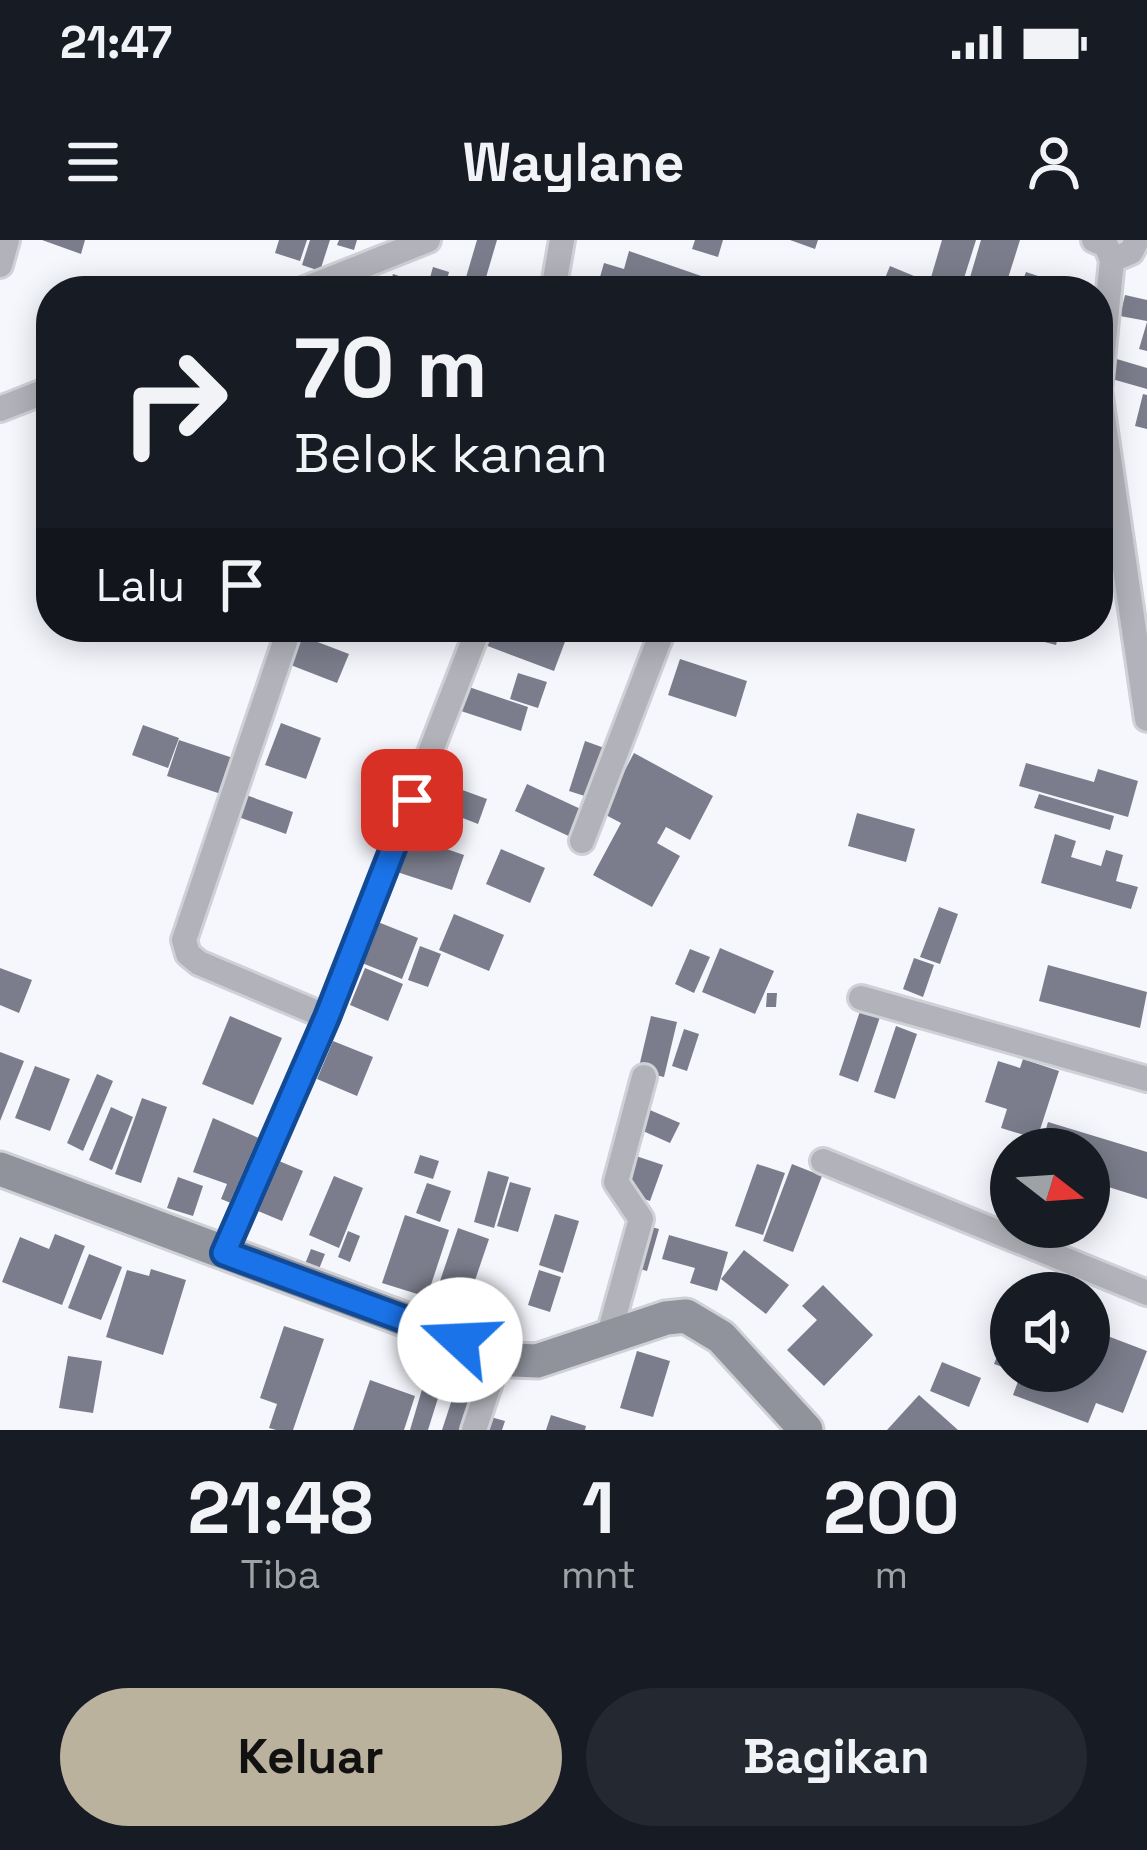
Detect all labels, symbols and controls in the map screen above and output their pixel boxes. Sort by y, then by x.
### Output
text: 21:47 [60,14,172,71]
text: Waylane [463,128,684,197]
icon: menu [60,129,126,195]
icon: person [1021,129,1087,195]
text: 70 m [294,314,488,422]
icon: right [96,324,252,480]
text: Belok kanan [294,419,608,488]
icon: arrive [209,552,275,618]
text: Lalu [96,557,185,614]
pin [361,749,463,851]
icon: arrive [379,767,445,833]
north arrow [990,1128,1110,1248]
map controls [990,1128,1110,1392]
button: sound [990,1272,1110,1392]
position arrow [397,1277,523,1403]
text: 21:48 [188,1462,373,1554]
text: 1 [582,1462,615,1554]
text: 200 [823,1462,959,1554]
text: Tiba [241,1550,320,1599]
text: mnt [561,1550,636,1599]
text: m [875,1550,908,1599]
button: Keluar [60,1688,562,1826]
button: Bagikan [586,1688,1087,1826]

